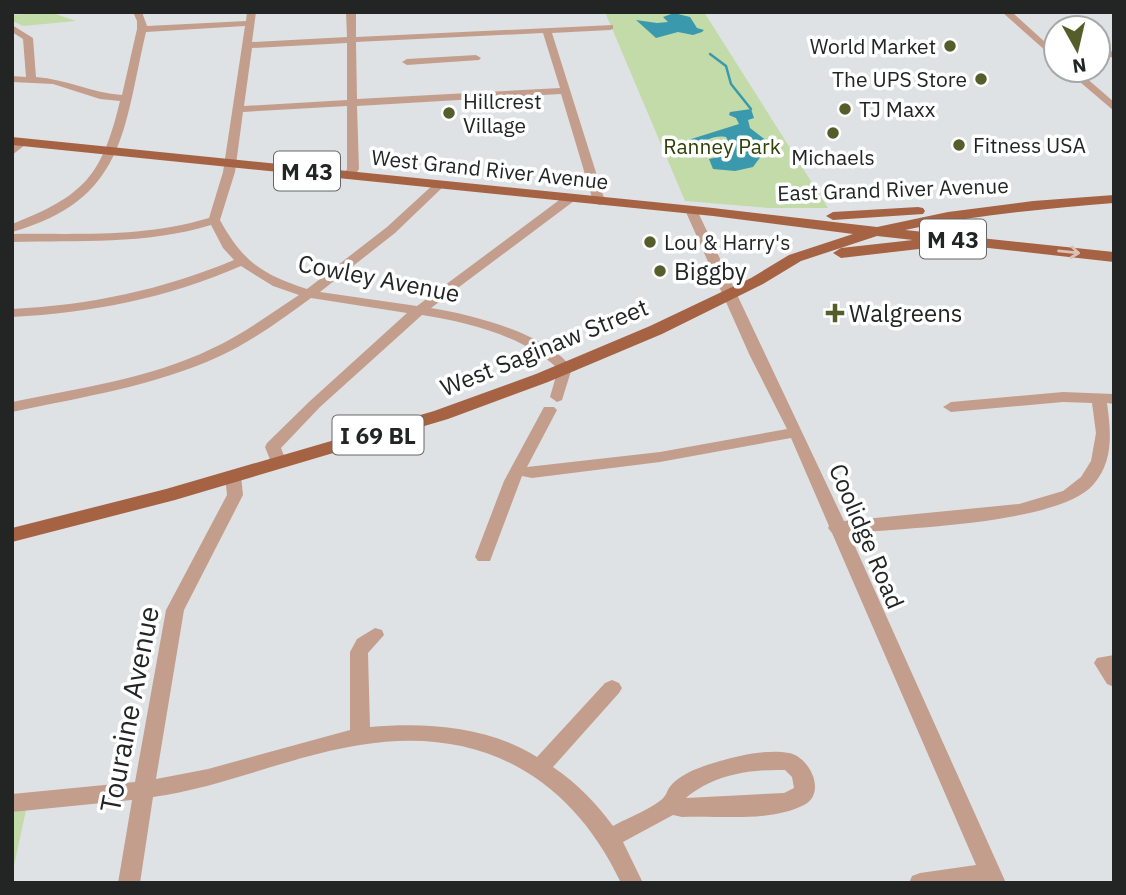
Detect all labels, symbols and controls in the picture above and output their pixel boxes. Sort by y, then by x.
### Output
north arrow [1042,14,1112,84]
place label: World Market [810,32,936,60]
marker: World Market [942,38,958,54]
text: N [1071,53,1088,79]
place label: The UPS Store [832,65,967,93]
marker: The UPS Store [973,71,989,87]
place label: Hillcrest Village [463,87,542,139]
place label: TJ Maxx [859,95,936,123]
marker: TJ Maxx [837,101,853,117]
marker: Hillcrest Village [441,105,457,121]
marker: Michaels [825,125,841,141]
place label: Fitness USA [973,131,1086,159]
park label: Ranney Park [663,132,781,160]
marker: Fitness USA [951,137,967,153]
street label: West Grand River Avenue [370,143,610,195]
place label: Michaels [791,143,875,171]
road number: M 43 [274,152,340,190]
street label: East Grand River Avenue [777,171,1009,207]
road number: M 43 [920,220,986,258]
place label: Lou & Harry's [664,228,790,256]
marker: Lou & Harry's [642,234,658,250]
one-way arrow [1058,246,1080,259]
street label: Cowley Avenue [295,247,463,309]
place label: Biggby [674,255,747,287]
marker: Biggby [652,263,668,279]
street label: West Saginaw Street [435,291,653,403]
place label: Walgreens [849,297,963,329]
marker: Walgreens [827,305,843,321]
road number: I 69 BL [332,416,424,454]
street label: Coolidge Road [822,459,912,613]
street label: Touraine Avenue [91,603,167,815]

